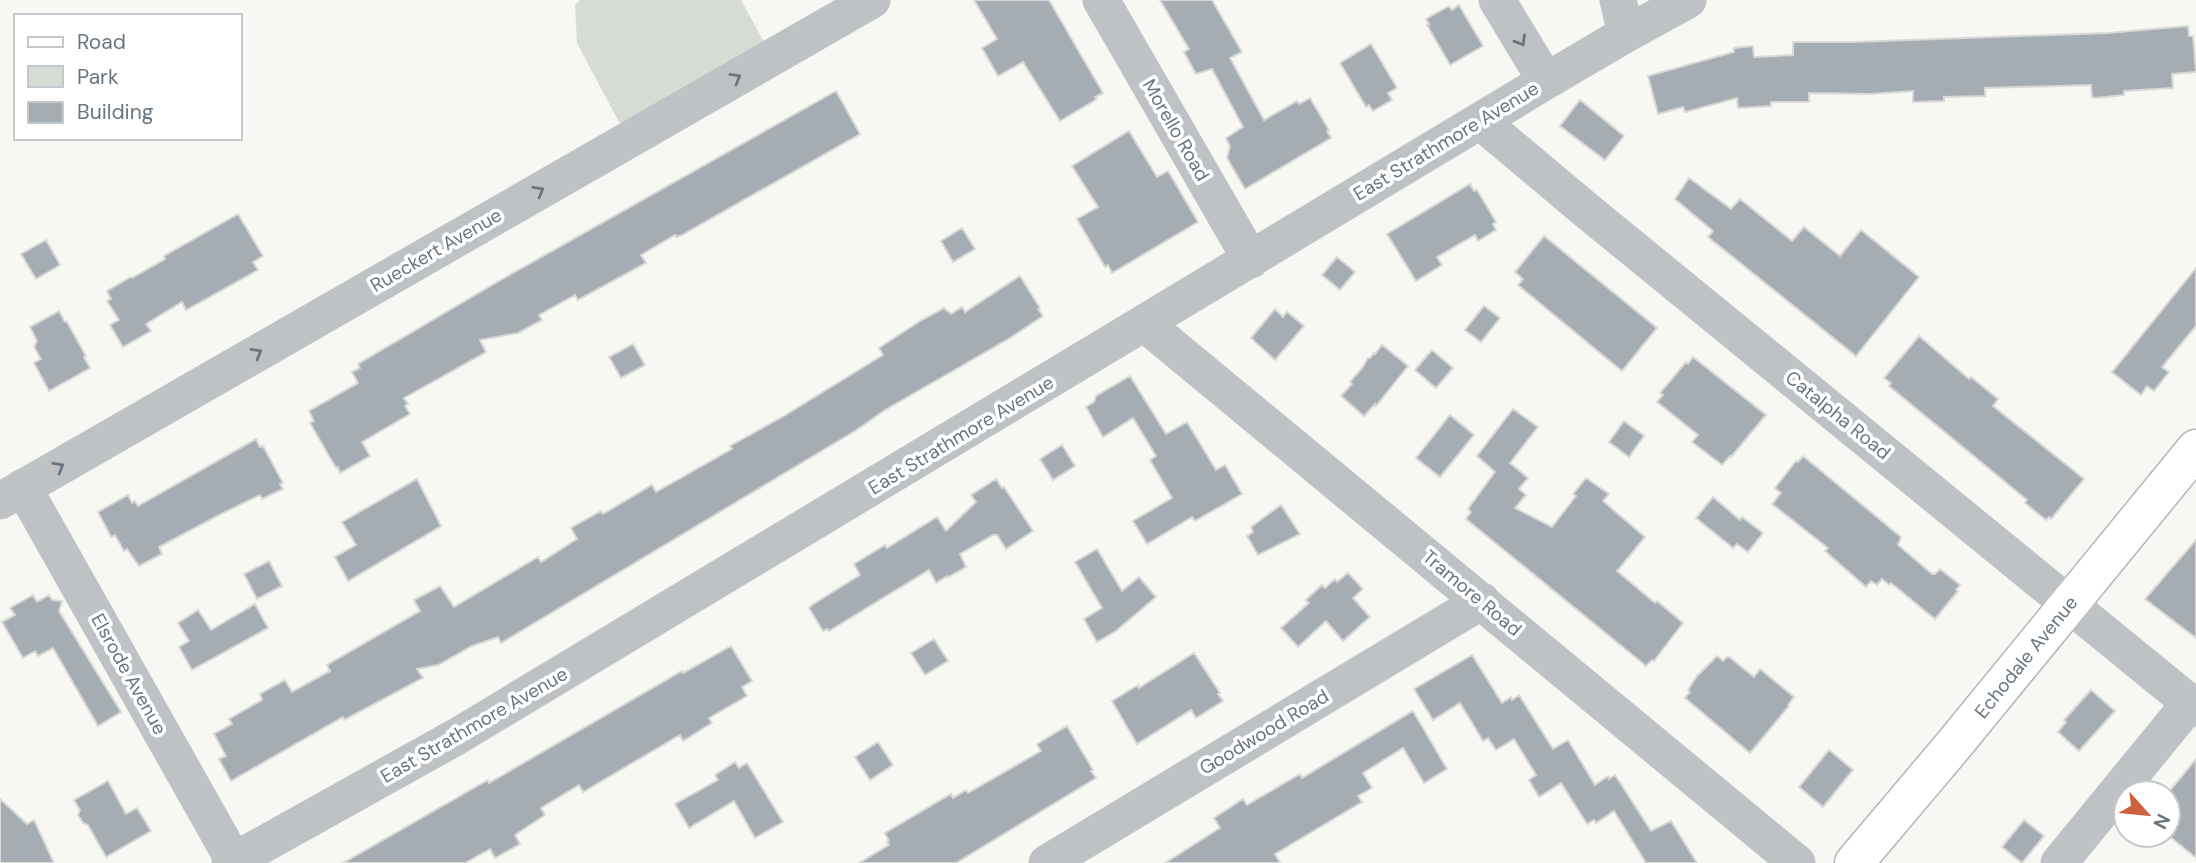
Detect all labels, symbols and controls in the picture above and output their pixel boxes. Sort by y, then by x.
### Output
legend [14,14,242,140]
text: Road [77,28,126,56]
one-way arrow [1513,33,1526,46]
text: Park [77,63,119,91]
one-way arrow [729,73,741,86]
street label: Morello Road [1137,75,1215,185]
street label: East Strathmore Avenue [1349,76,1543,206]
text: Building [77,98,154,126]
one-way arrow [531,186,544,199]
street label: Rueckert Avenue [366,202,506,298]
one-way arrow [249,348,262,361]
street label: Catalpha Road [1780,365,1896,465]
street label: East Strathmore Avenue [864,370,1058,500]
one-way arrow [52,462,65,475]
street label: Tramore Road [1417,544,1527,642]
street label: Echodale Avenue [1969,591,2083,723]
street label: Elsrode Avenue [85,609,173,739]
street label: East Strathmore Avenue [376,661,572,789]
street label: Goodwood Road [1195,684,1333,780]
north arrow [2112,779,2182,849]
text: N [2147,810,2176,833]

